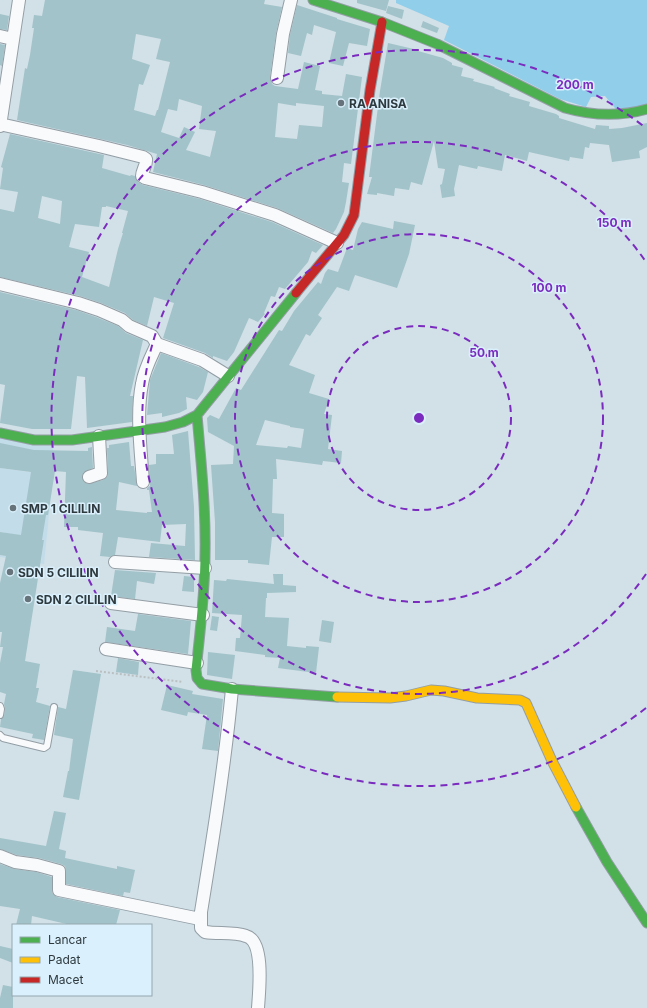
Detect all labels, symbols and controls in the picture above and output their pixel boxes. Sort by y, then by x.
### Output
text: 200 m [556,77,594,92]
place label: RA ANISA [349,96,407,111]
marker: RA ANISA [336,98,346,108]
text: 150 m [597,215,631,230]
text: 100 m [531,280,567,295]
text: 50 m [469,345,499,360]
centre of rings [412,411,426,425]
place label: SMP 1 CILILIN [21,501,100,516]
marker: SMP 1 CILILIN [8,503,18,513]
place label: SDN 5 CILILIN [18,565,99,580]
marker: SDN 5 CILILIN [5,567,15,577]
place label: SDN 2 CILILIN [36,592,117,607]
marker: SDN 2 CILILIN [23,594,33,604]
legend [12,924,152,996]
text: Lancar [48,932,87,947]
text: Padat [48,952,80,967]
text: Macet [48,972,83,987]

